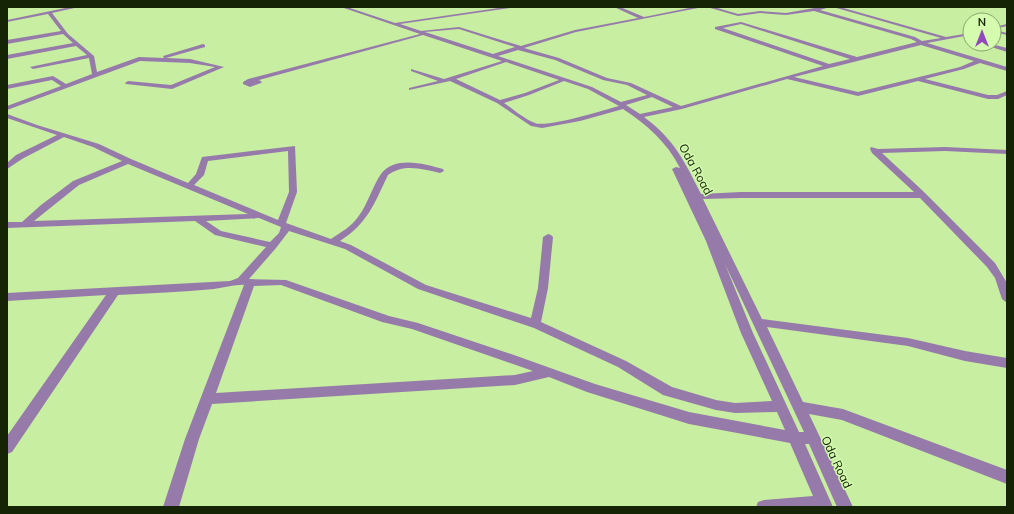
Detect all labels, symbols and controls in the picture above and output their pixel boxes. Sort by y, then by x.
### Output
north arrow [962,12,1002,52]
text: N [978,15,986,29]
street label: Oda Road [676,141,716,197]
street label: Oda Road [818,433,856,491]

